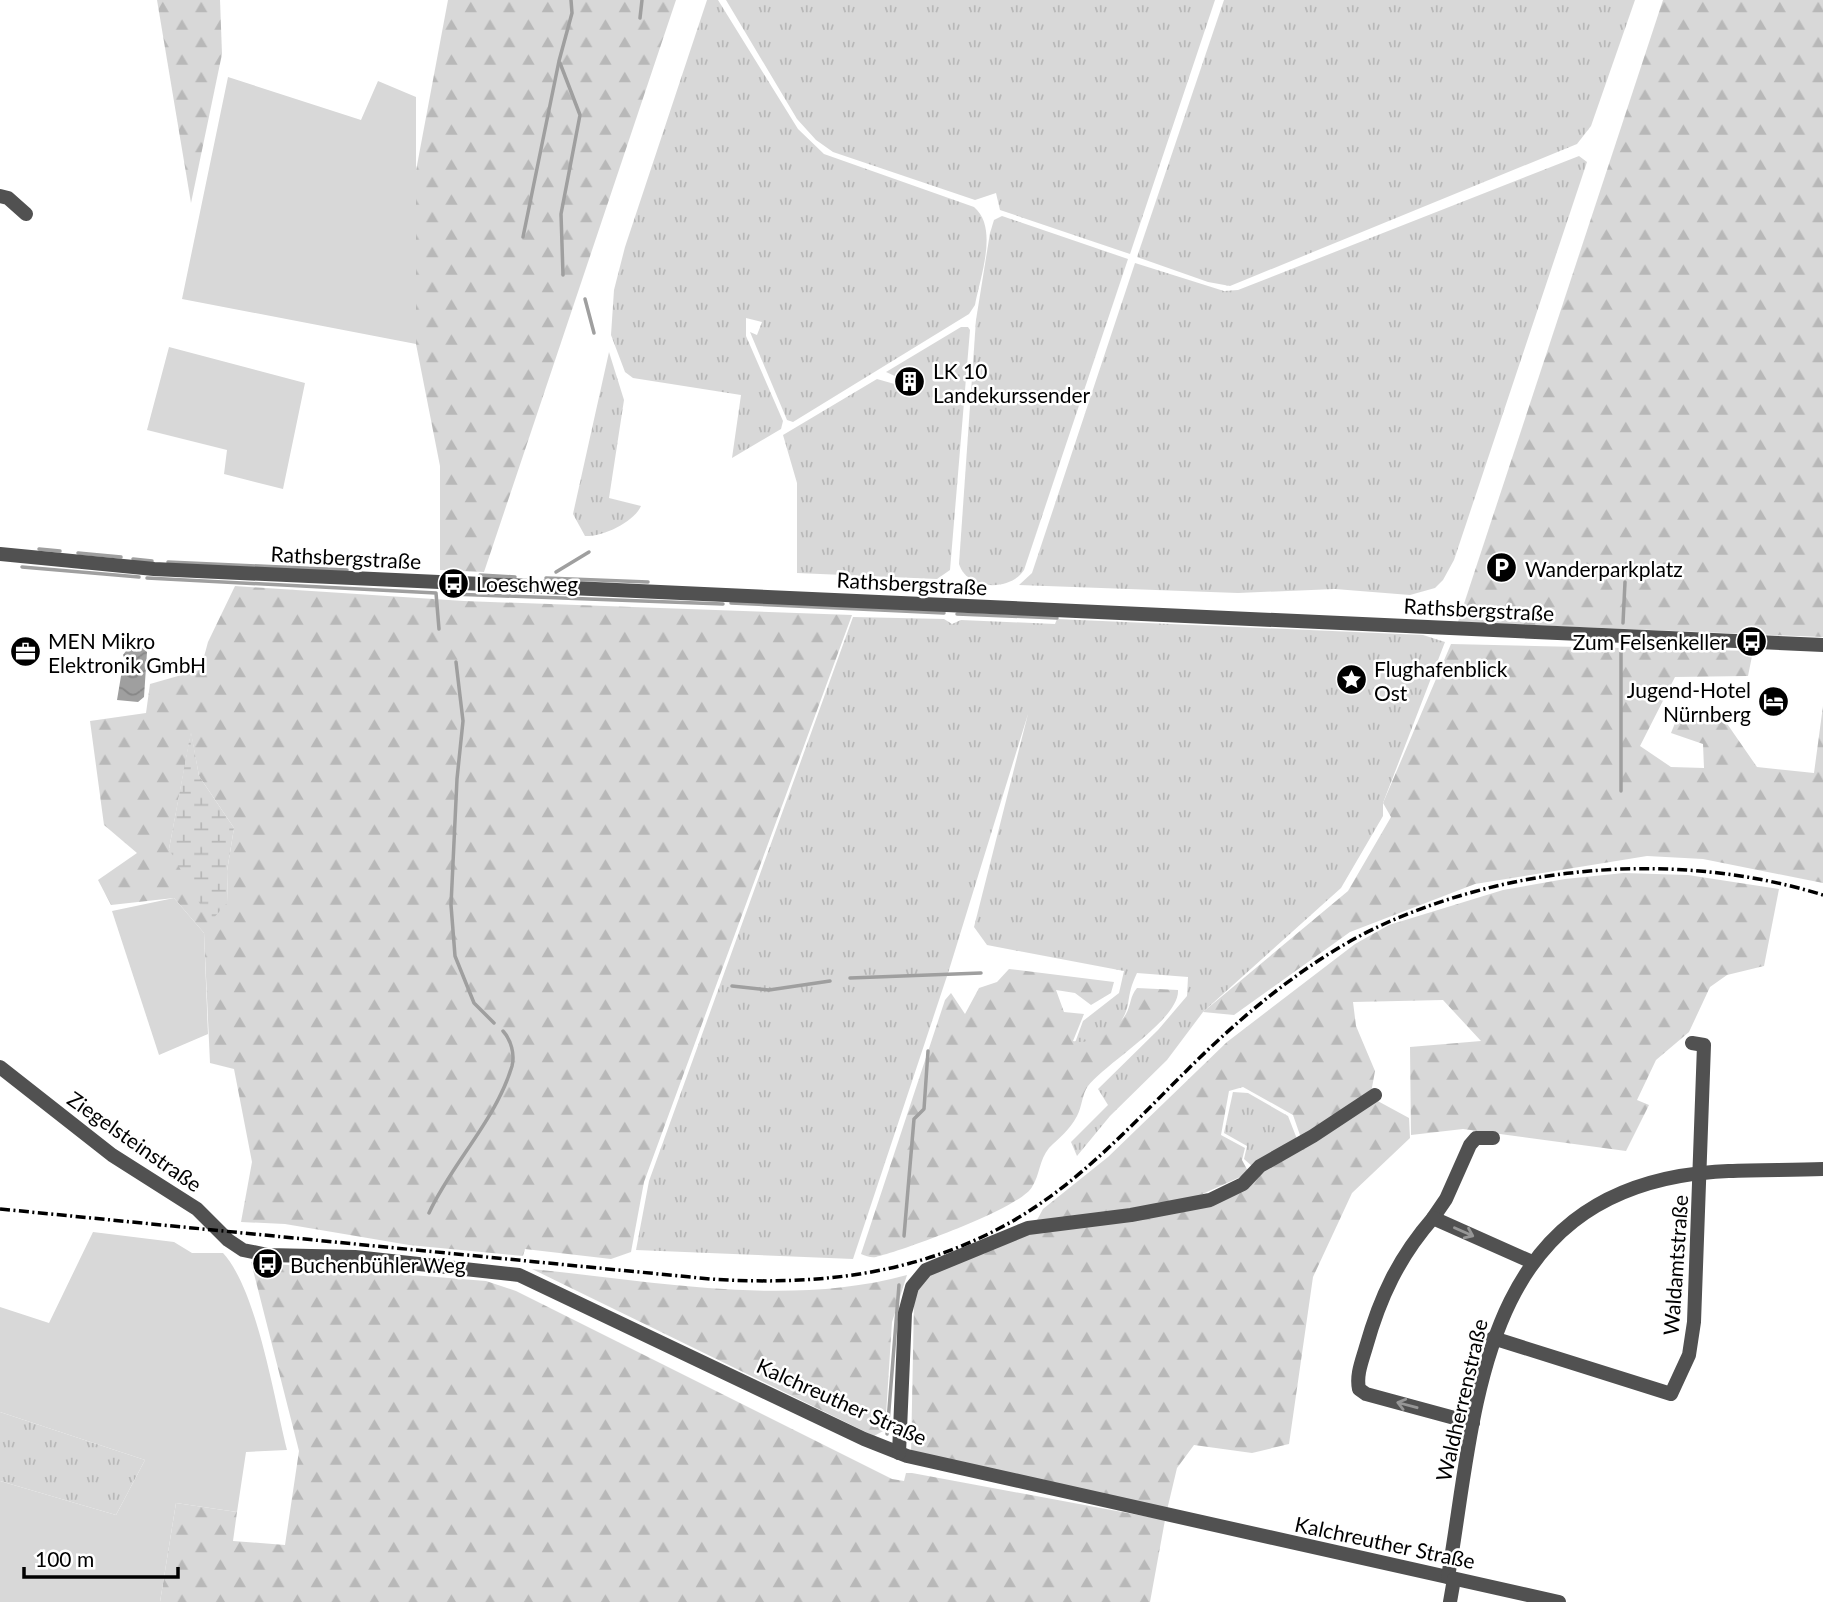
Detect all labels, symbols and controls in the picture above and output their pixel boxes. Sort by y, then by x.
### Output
place label: LK 10 Landekurssender [933,358,1091,407]
building icon: LK 10 Landekurssender [893,365,927,399]
street label: Rathsbergstraße [270,541,422,573]
parking icon: Wanderparkplatz [1485,551,1519,585]
place label: Wanderparkplatz [1525,556,1683,581]
bus stop icon: Loeschweg [436,566,470,600]
street label: Rathsbergstraße [836,567,988,599]
place label: Loeschweg [476,571,578,596]
street label: Rathsbergstraße [1403,593,1555,625]
bus stop icon: Zum Felsenkeller [1734,624,1768,658]
place label: MEN Mikro Elektronik GmbH [48,628,206,677]
place label: Zum Felsenkeller [1573,629,1728,654]
office icon: MEN Mikro Elektronik GmbH [8,635,42,669]
place label: Flughafenblick Ost [1374,656,1508,705]
place icon: Flughafenblick Ost [1334,663,1368,697]
place label: Jugend-Hotel Nürnberg [1627,677,1751,726]
hotel icon: Jugend-Hotel Nürnberg [1757,684,1791,718]
street label: Ziegelsteinstraße [63,1086,207,1196]
street label: Waldamtstraße [1658,1194,1692,1336]
one-way arrow [1453,1226,1475,1239]
bus stop icon: Buchenbühler Weg [250,1247,284,1281]
place label: Buchenbühler Weg [290,1252,466,1277]
street label: Waldherrenstraße [1430,1316,1492,1484]
street label: Kalchreuther Straße [753,1352,931,1450]
one-way arrow [1396,1398,1419,1411]
street label: Kalchreuther Straße [1293,1511,1477,1573]
scale bar [24,1536,178,1580]
text: 100 m [35,1546,94,1571]

